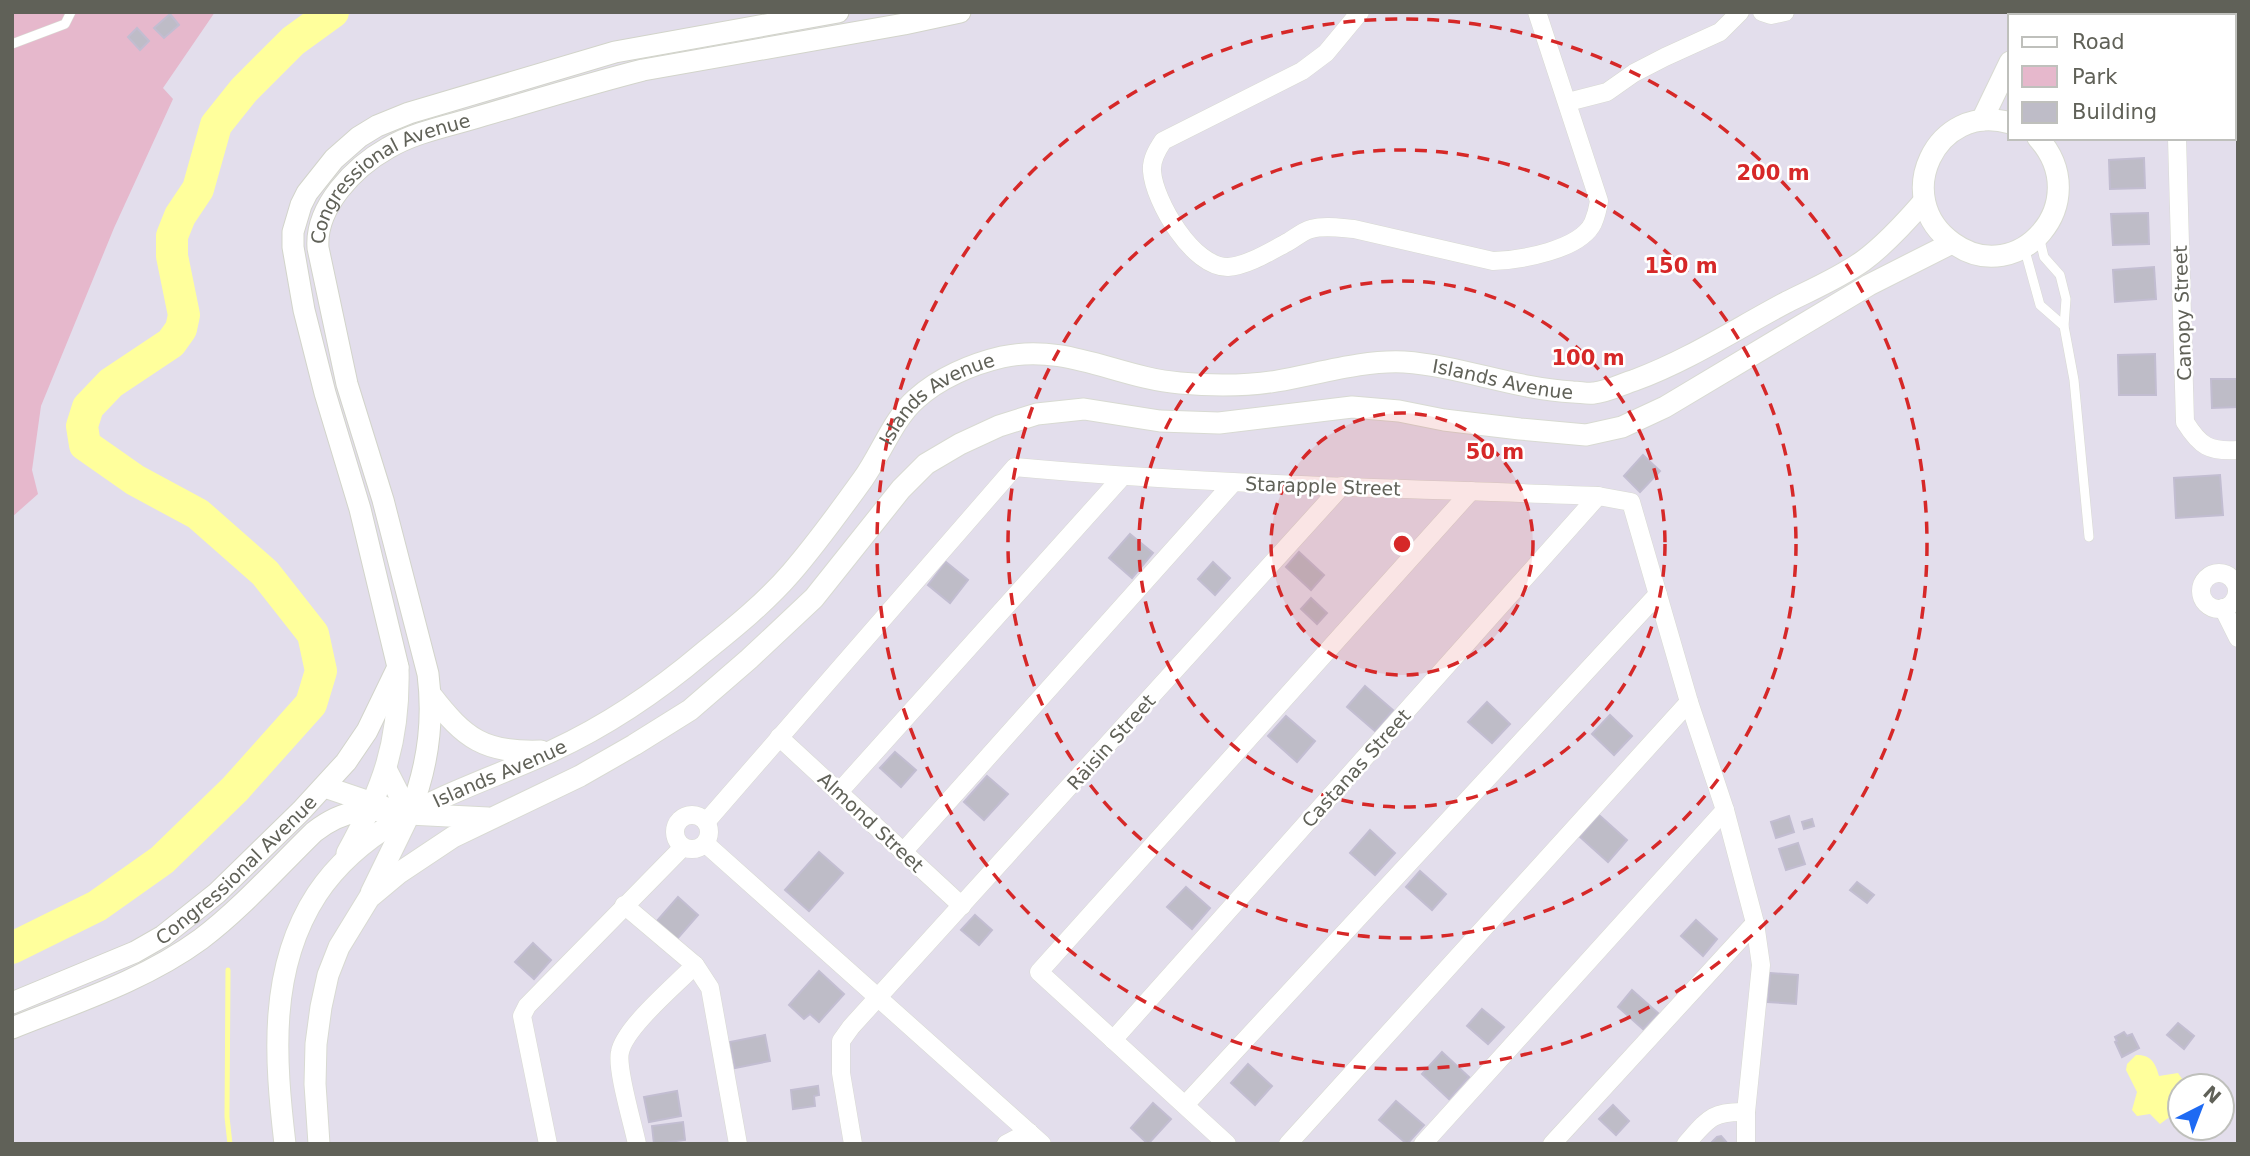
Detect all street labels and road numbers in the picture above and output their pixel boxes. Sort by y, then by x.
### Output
street label: Congressional Avenue [307,109,473,245]
street label: Canopy Street [2169,245,2195,381]
street label: Islands Avenue [875,348,997,449]
street label: Islands Avenue [1431,355,1574,403]
street label: Starapple Street [1245,472,1401,500]
street label: Raisin Street [1062,690,1160,794]
street label: Castanas Street [1297,704,1415,832]
street label: Islands Avenue [429,735,570,812]
street label: Almond Street [814,767,928,877]
street label: Congressional Avenue [152,791,321,949]

